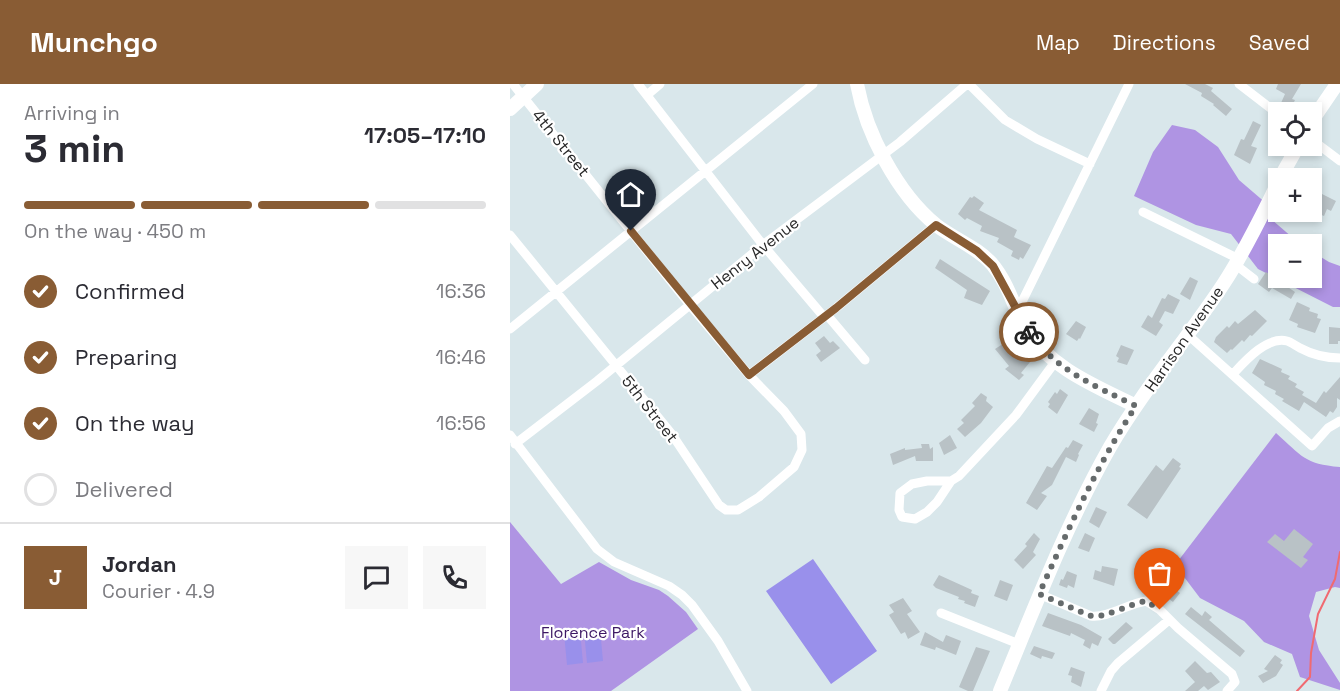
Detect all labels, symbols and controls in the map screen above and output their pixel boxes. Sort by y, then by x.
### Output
text: Munchgo [30,24,158,60]
text: Map [1036,29,1080,56]
text: Directions [1113,29,1216,56]
text: Saved [1249,29,1310,56]
text: Arriving in [24,100,120,126]
map controls [1268,102,1322,288]
button: locate [1268,102,1322,156]
street label: 4th Street [528,105,594,181]
text: 17:05–17:10 [364,121,486,149]
text: 3 min [24,124,125,173]
button: + [1268,168,1322,222]
pin [605,169,656,231]
icon: home [614,178,647,211]
street label: Henry Avenue [707,212,803,294]
text: On the way · 450 m [24,218,206,244]
button: − [1268,234,1322,288]
icon: check [24,275,57,308]
text: Confirmed [75,277,185,305]
text: 16:36 [436,278,486,304]
street label: Harrison Avenue [1140,282,1228,396]
courier [999,302,1059,362]
icon: bike [1013,316,1046,349]
icon: check [24,341,57,374]
text: Preparing [75,343,177,371]
text: 16:46 [436,344,486,370]
street label: 5th Street [617,371,683,447]
icon: check [24,407,57,440]
text: On the way [75,409,194,437]
text: 16:56 [436,410,486,436]
text: Delivered [75,475,173,503]
button: chat [345,546,408,609]
button: phone [423,546,486,609]
pin [1134,548,1185,610]
text: Jordan [102,550,177,578]
icon: bag [1143,557,1176,590]
text: J [49,563,62,591]
text: Courier · 4.9 [102,578,215,604]
park label: Florence Park [541,622,645,643]

